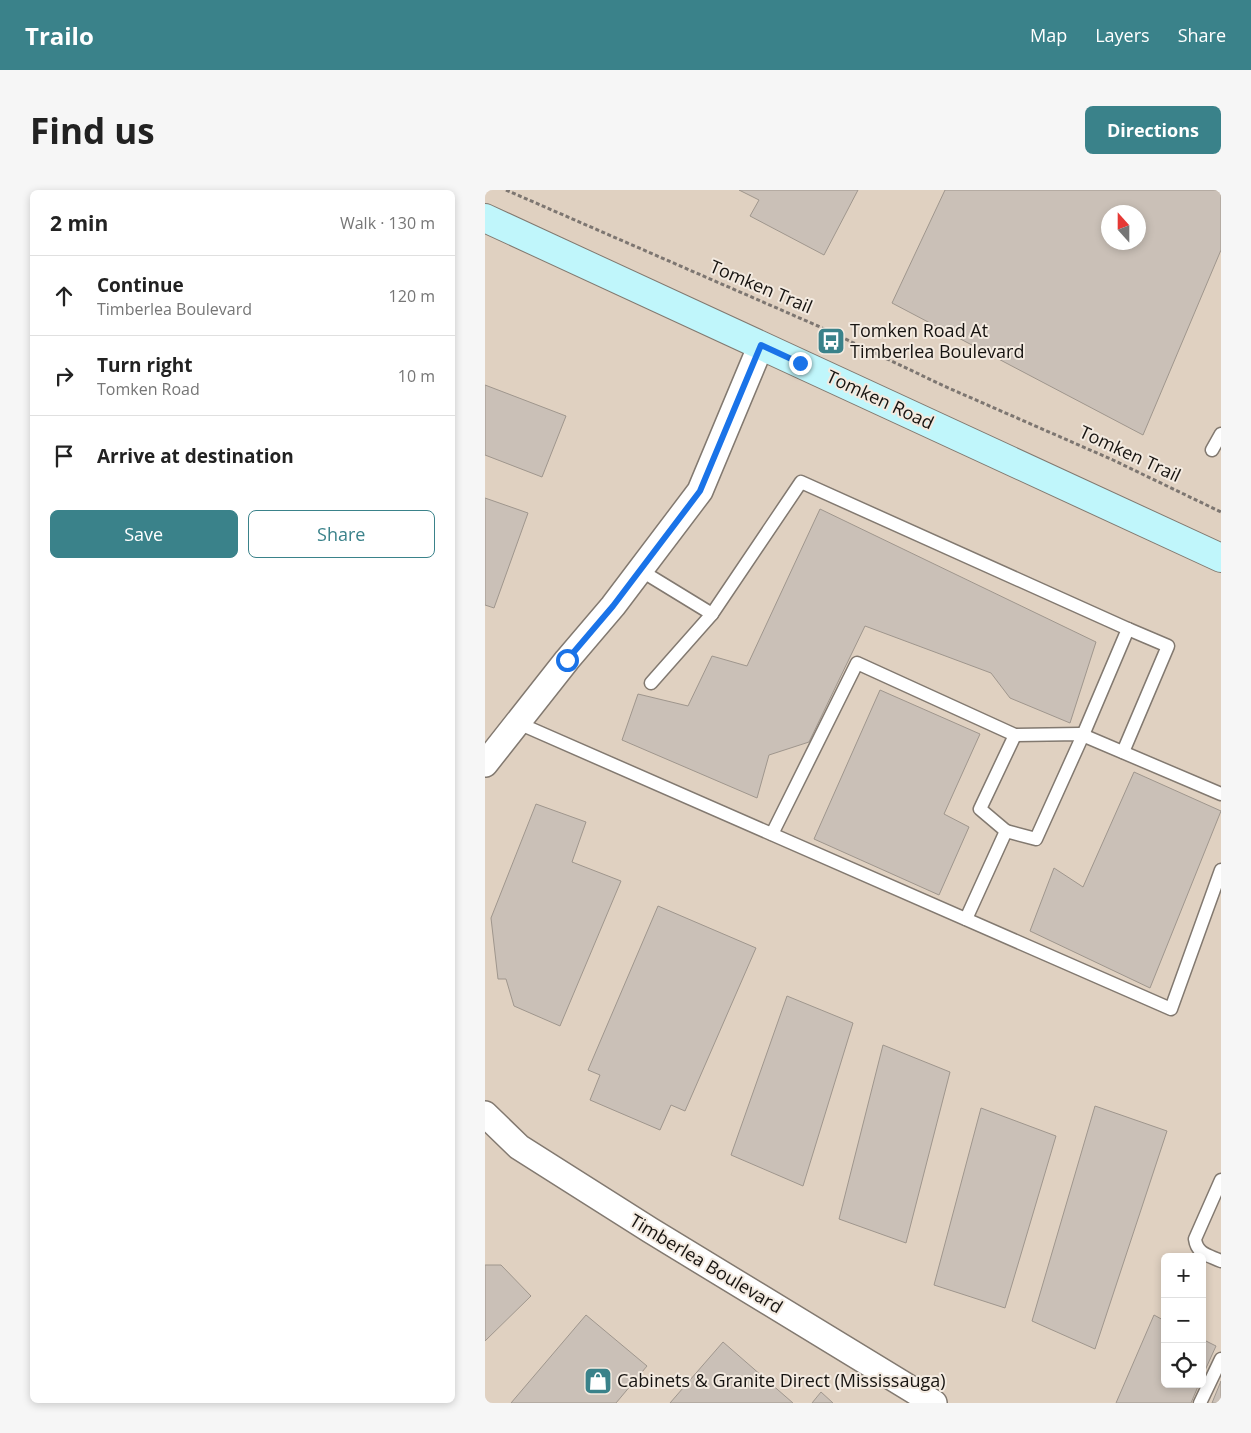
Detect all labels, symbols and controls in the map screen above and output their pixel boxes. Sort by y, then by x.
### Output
text: Trailo [25,19,94,52]
text: Map [1030,23,1067,47]
text: Layers [1095,23,1150,47]
text: Share [1178,23,1226,47]
button: Directions [1085,106,1221,154]
text: Find us [30,107,155,154]
north arrow [1101,205,1146,250]
text: 2 min [50,209,108,237]
text: Walk · 130 m [340,212,435,234]
street label: Tomken Trail [707,254,816,318]
text: Continue [97,272,184,298]
icon: ahead [50,282,78,310]
text: 120 m [389,285,435,307]
text: Timberlea Boulevard [97,298,252,320]
place label: Tomken Road At Timberlea Boulevard [850,318,1024,363]
bus stop icon: Tomken Road At Timberlea Boulevard [816,326,846,356]
text: Turn right [97,352,192,378]
route end [789,352,812,375]
icon: right [50,362,78,390]
street label: Tomken Road [823,364,938,434]
text: 10 m [398,365,435,387]
text: Tomken Road [97,378,200,400]
street label: Tomken Trail [1076,419,1185,487]
icon: arrive [50,442,78,470]
text: Arrive at destination [97,443,294,469]
button: Save [50,510,238,558]
button: Share [248,510,435,558]
route start [556,649,579,672]
street label: Timberlea Boulevard [626,1208,787,1318]
map controls [1161,1253,1206,1388]
button: + [1161,1253,1206,1298]
button: − [1161,1298,1206,1343]
button: locate [1161,1343,1206,1388]
shop icon: Cabinets & Granite Direct (Mississauga) [583,1366,613,1396]
place label: Cabinets & Granite Direct (Mississauga) [617,1368,946,1392]

